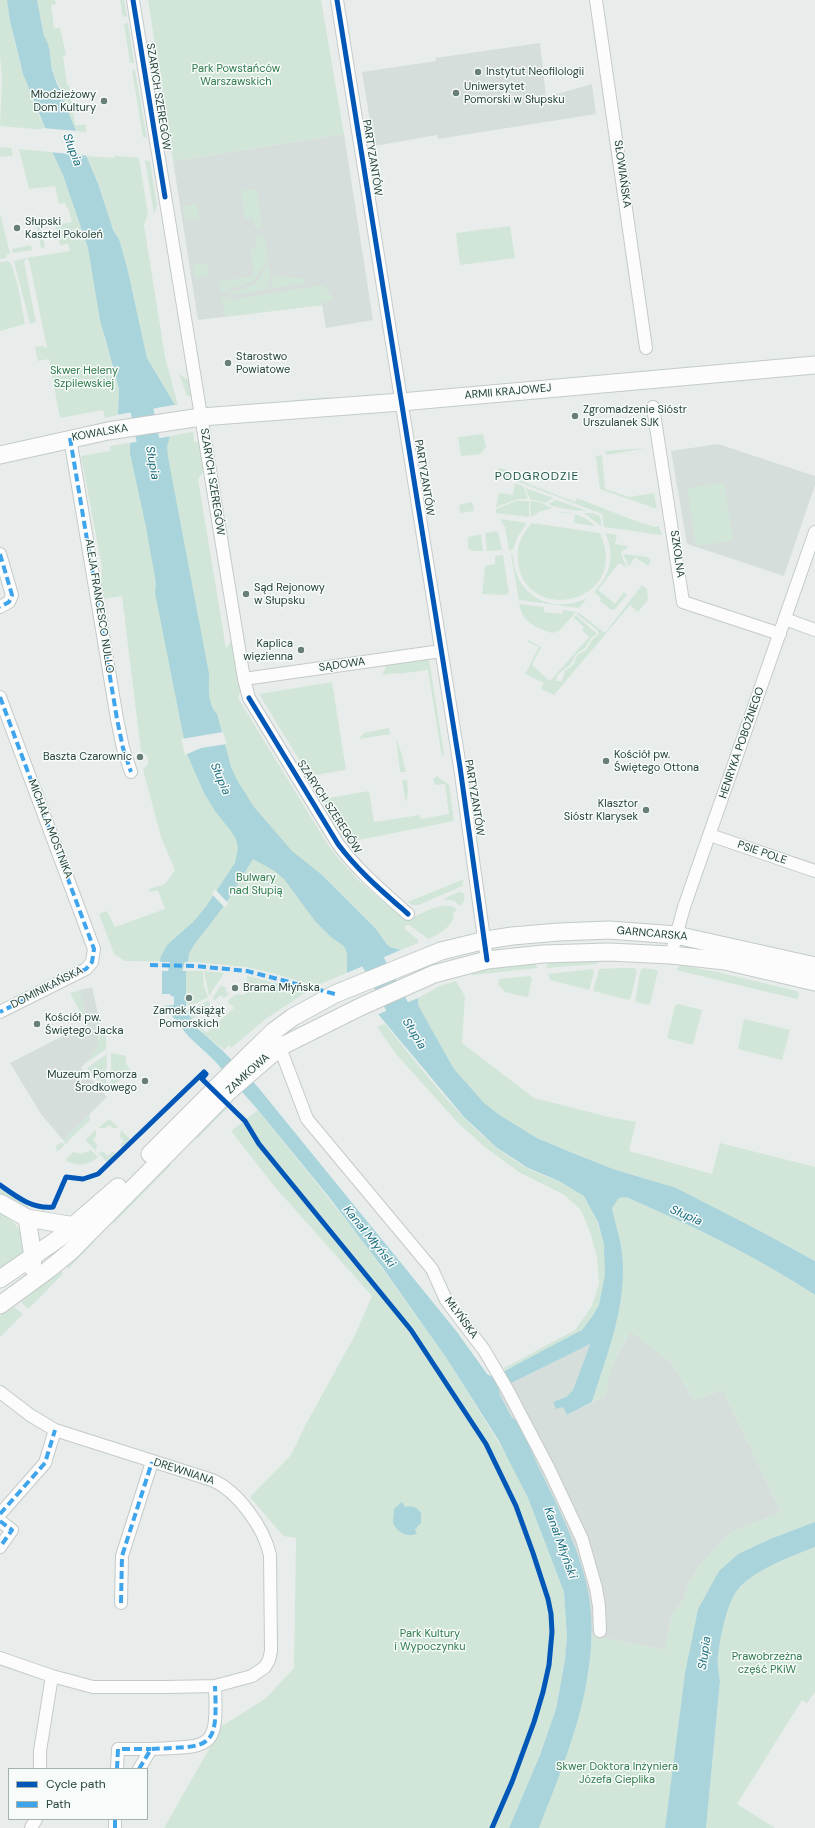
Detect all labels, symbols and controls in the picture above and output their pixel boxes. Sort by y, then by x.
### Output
street label: SZARYCH SZEREGÓW [143,42,173,152]
park label: Park Powstańców Warszawskich [192,62,280,88]
place label: Instytut Neofilologii [486,65,584,79]
marker: Instytut Neofilologii [473,67,483,77]
place label: Uniwersytet Pomorski w Słupsku [464,80,565,106]
place label: Młodzieżowy Dom Kultury [31,88,96,114]
marker: Uniwersytet Pomorski w Słupsku [451,88,461,98]
marker: Młodzieżowy Dom Kultury [99,96,109,106]
street label: PARTYZANTÓW [359,119,385,197]
water label: Słupia [59,132,85,168]
street label: SŁOWIAŃSKA [611,139,633,209]
place label: Słupski Kasztel Pokoleń [25,215,103,241]
marker: Słupski Kasztel Pokoleń [12,223,22,233]
place label: Starostwo Powiatowe [236,350,290,376]
marker: Starostwo Powiatowe [223,358,233,368]
park label: Skwer Heleny Szpilewskiej [50,364,118,390]
street label: ARMII KRAJOWEJ [464,382,552,402]
place label: Zgromadzenie Sióstr Urszulanek SJK [583,403,687,429]
marker: Zgromadzenie Sióstr Urszulanek SJK [570,411,580,421]
street label: KOWALSKA [71,422,129,444]
street label: SZARYCH SZEREGÓW [197,427,227,537]
street label: PARTYZANTÓW [411,439,437,517]
water label: Słupia [142,445,162,481]
district label: PODGRODZIE [495,470,579,484]
street label: SZKOLNA [667,530,687,578]
street label: ALEJA FRANCESCO NULLO [82,538,116,674]
place label: Sąd Rejonowy w Słupsku [254,581,325,607]
marker: Sąd Rejonowy w Słupsku [241,589,251,599]
place label: Kaplica więzienna [243,637,293,663]
marker: Kaplica więzienna [296,645,306,655]
street label: SĄDOWA [318,655,366,675]
street label: HENRYKA POBOŻNEGO [717,685,767,801]
place label: Kościół pw. Świętego Ottona [614,748,699,774]
place label: Baszta Czarownic [43,750,132,764]
marker: Baszta Czarownic [135,752,145,762]
marker: Kościół pw. Świętego Ottona [601,756,611,766]
street label: SZARYCH SZEREGÓW [294,758,364,856]
street label: PARTYZANTÓW [461,759,487,837]
water label: Słupia [207,761,233,797]
street label: MICHAŁA MOSTNIKA [25,778,75,880]
place label: Klasztor Sióstr Klarysek [564,797,638,823]
marker: Klasztor Sióstr Klarysek [641,805,651,815]
street label: PSIE POLE [736,838,788,868]
park label: Bulwary nad Słupią [229,871,283,897]
street label: GARNCARSKA [616,924,688,944]
street label: DOMINIKAŃSKA [9,964,85,1012]
place label: Brama Młyńska [243,981,320,995]
marker: Brama Młyńska [230,983,240,993]
marker: Zamek Książąt Pomorskich [184,993,194,1003]
place label: Zamek Książąt Pomorskich [153,1004,225,1030]
place label: Kościół pw. Świętego Jacka [45,1011,123,1037]
water label: Słupia [399,1016,429,1052]
marker: Kościół pw. Świętego Jacka [32,1019,42,1029]
street label: ZAMKOWA [224,1051,272,1097]
place label: Muzeum Pomorza Środkowego [47,1068,137,1094]
marker: Muzeum Pomorza Środkowego [140,1076,150,1086]
water label: Kanał Młyński [340,1203,398,1271]
water label: Słupia [668,1203,704,1229]
street label: MŁYŃSKA [441,1295,481,1341]
street label: DREWNIANA [152,1456,216,1488]
water label: Kanał Młyński [540,1505,580,1581]
park label: Park Kultury i Wypoczynku [394,1627,466,1653]
water label: Słupia [696,1635,714,1671]
park label: Prawobrzeżna część PKiW [732,1650,802,1676]
park label: Skwer Doktora Inżyniera Józefa Cieplika [556,1760,678,1786]
legend [8,1768,148,1820]
text: Cycle path [46,1776,106,1792]
text: Path [46,1796,71,1812]

